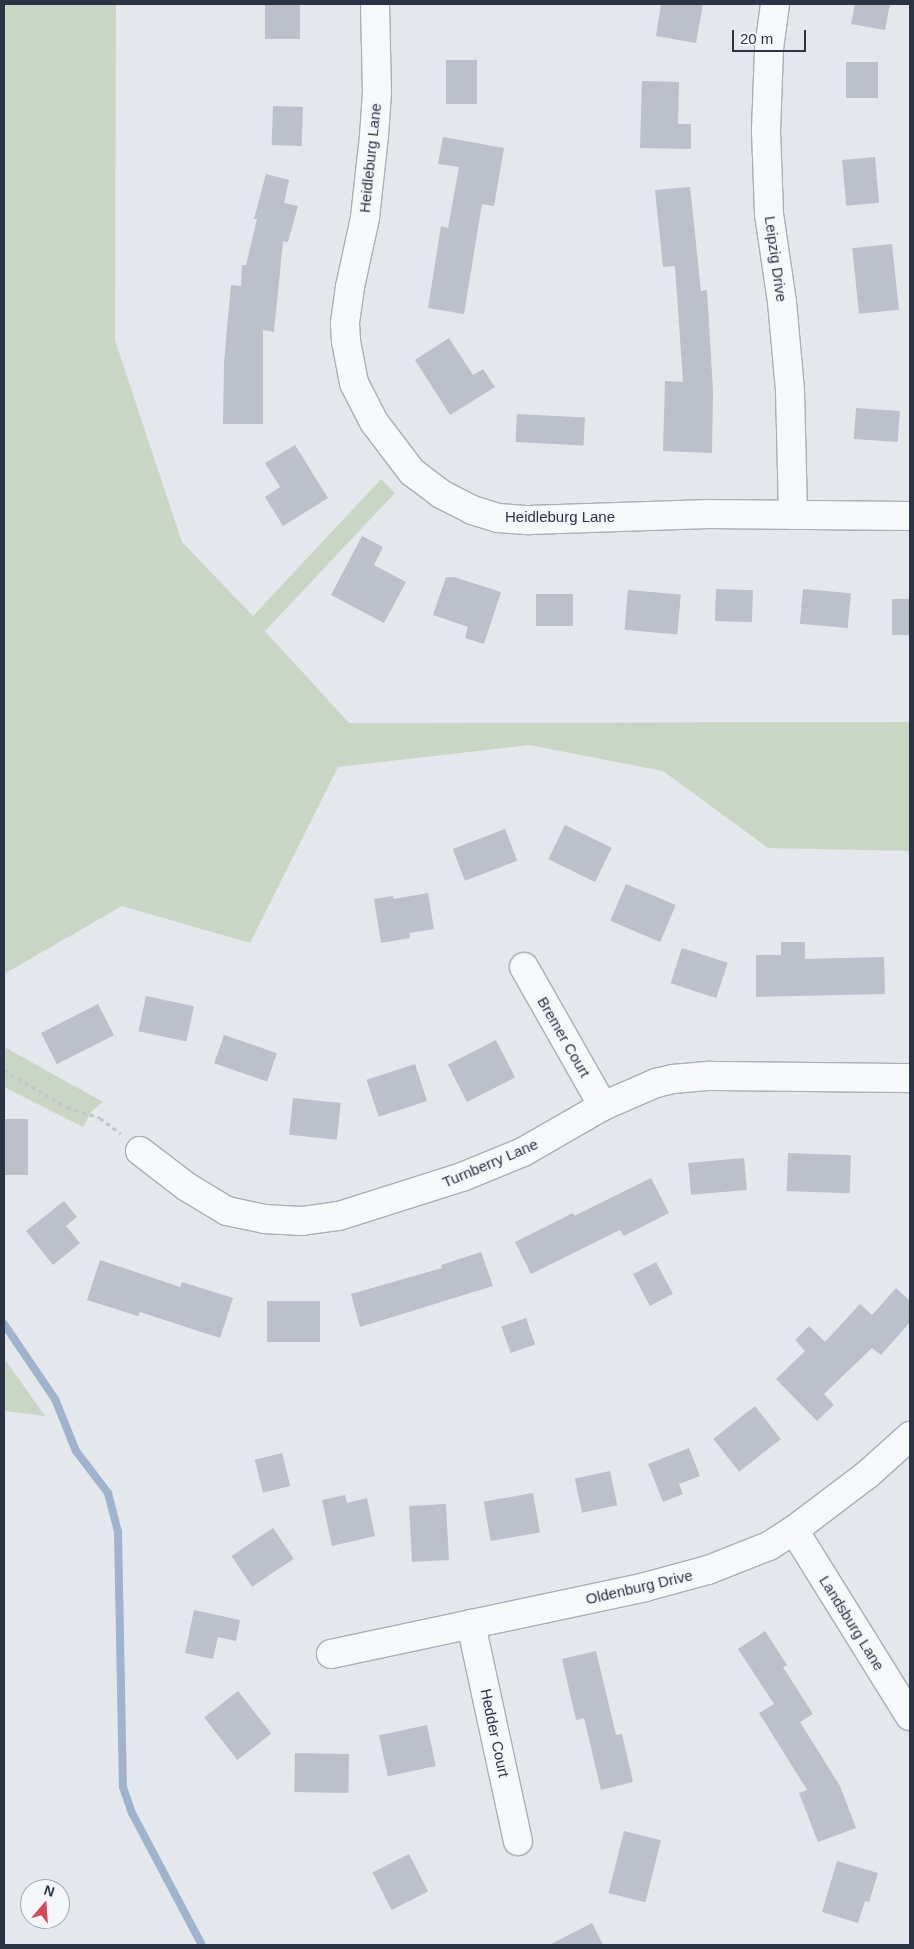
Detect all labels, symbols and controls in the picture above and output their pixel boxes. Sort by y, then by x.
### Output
scale bar [734,20,808,52]
text: 20 m [740,30,773,47]
street label: Heidleburg Lane [355,102,385,214]
street label: Leipzig Drive [761,215,791,303]
street label: Heidleburg Lane [505,508,615,526]
street label: Bremer Court [534,994,594,1080]
street label: Turnberry Lane [440,1135,540,1191]
street label: Oldenburg Drive [584,1566,694,1608]
street label: Landsburg Lane [816,1572,888,1674]
street label: Hedder Court [477,1687,513,1779]
north arrow [20,1879,70,1929]
text: N [42,1882,57,1900]

